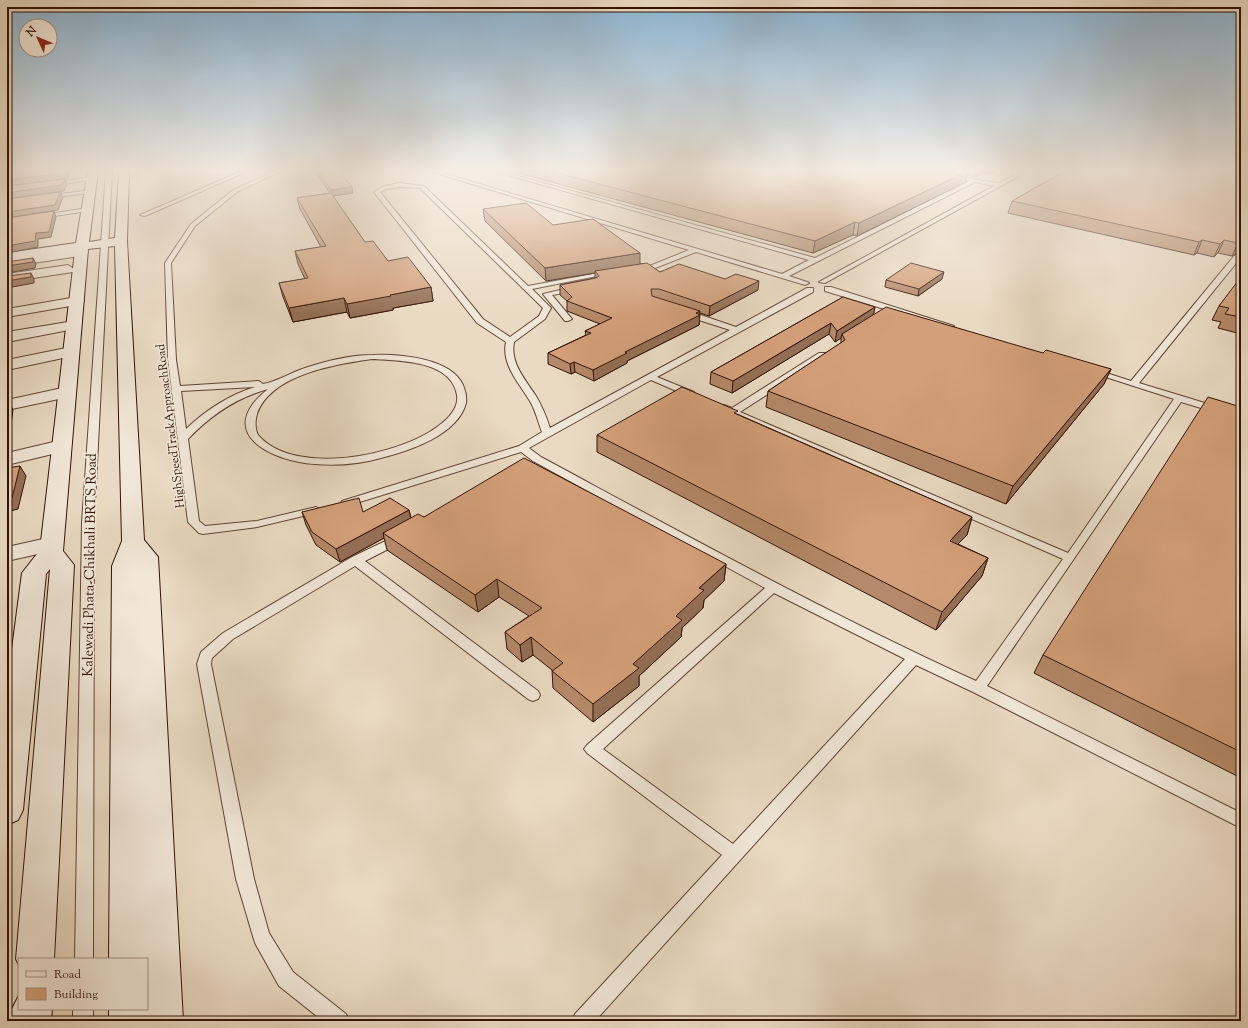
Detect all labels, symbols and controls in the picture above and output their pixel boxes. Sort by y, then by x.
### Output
north arrow [18,18,58,58]
text: N [22,23,40,41]
street label: HighSpeedTrackApproachRoad [152,343,190,509]
street label: Kalewadi Phata-Chikhali BRTS Road [79,453,103,677]
legend [18,958,148,1010]
text: Road [54,966,81,984]
text: Building [54,986,98,1004]

